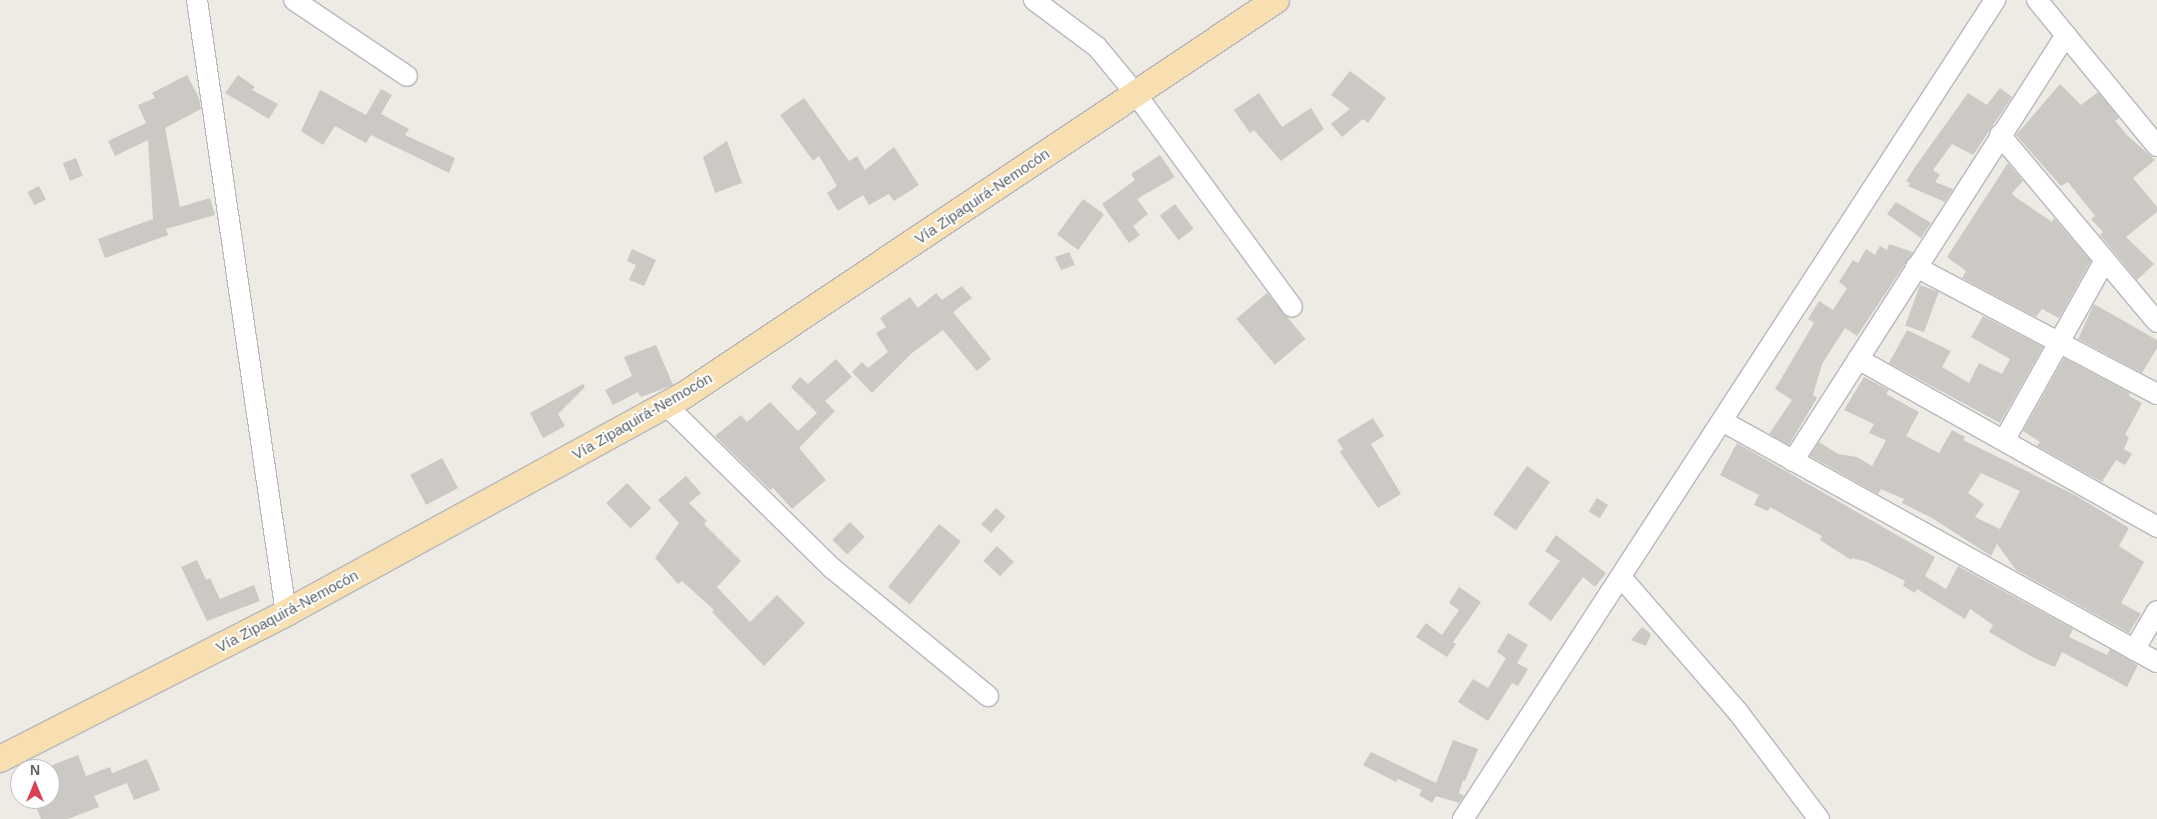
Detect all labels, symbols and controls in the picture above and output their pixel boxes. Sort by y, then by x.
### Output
street label: Vía Zipaquirá-Nemocón [911,144,1053,248]
street label: Vía Zipaquirá-Nemocón [569,369,715,463]
street label: Vía Zipaquirá-Nemocón [213,566,361,656]
north arrow [10,759,60,809]
text: N [30,762,40,778]

